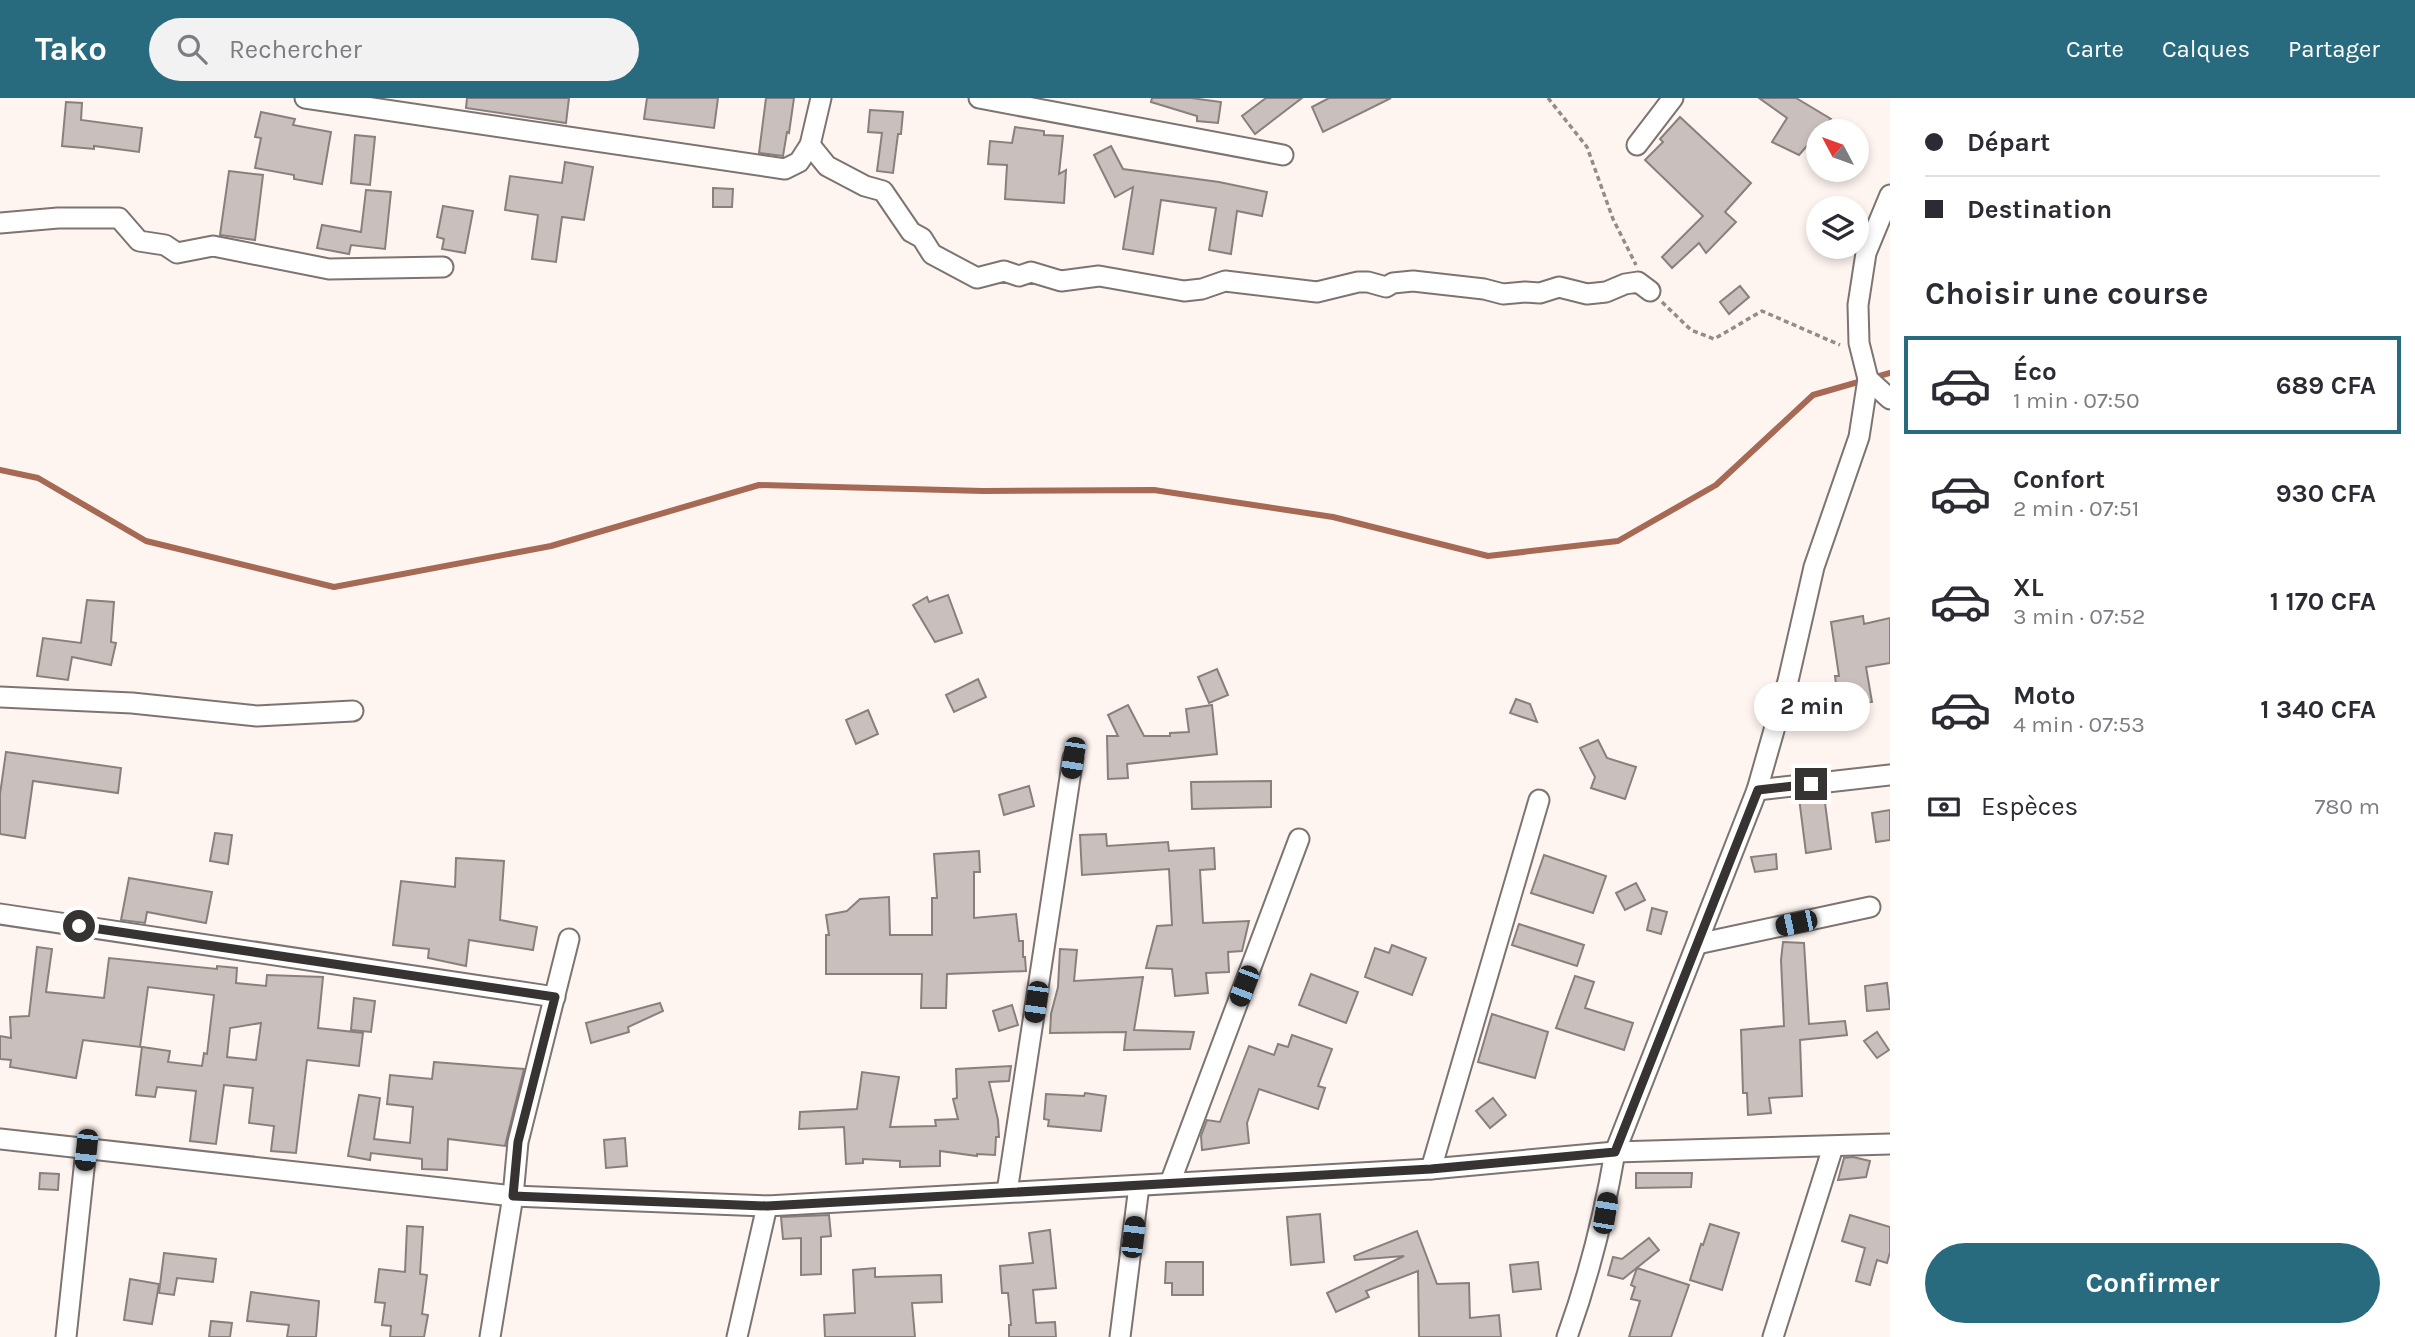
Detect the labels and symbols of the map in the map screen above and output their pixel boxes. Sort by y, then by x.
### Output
north arrow [1806,119,1869,182]
callout: 2 min [1753,682,1869,732]
car [1060,736,1087,780]
route end [1795,768,1827,800]
car [1774,908,1819,938]
route start [63,910,95,942]
car [1227,963,1262,1009]
car [1023,980,1050,1024]
car [74,1128,99,1172]
car [1592,1190,1619,1236]
car [1121,1215,1146,1259]

